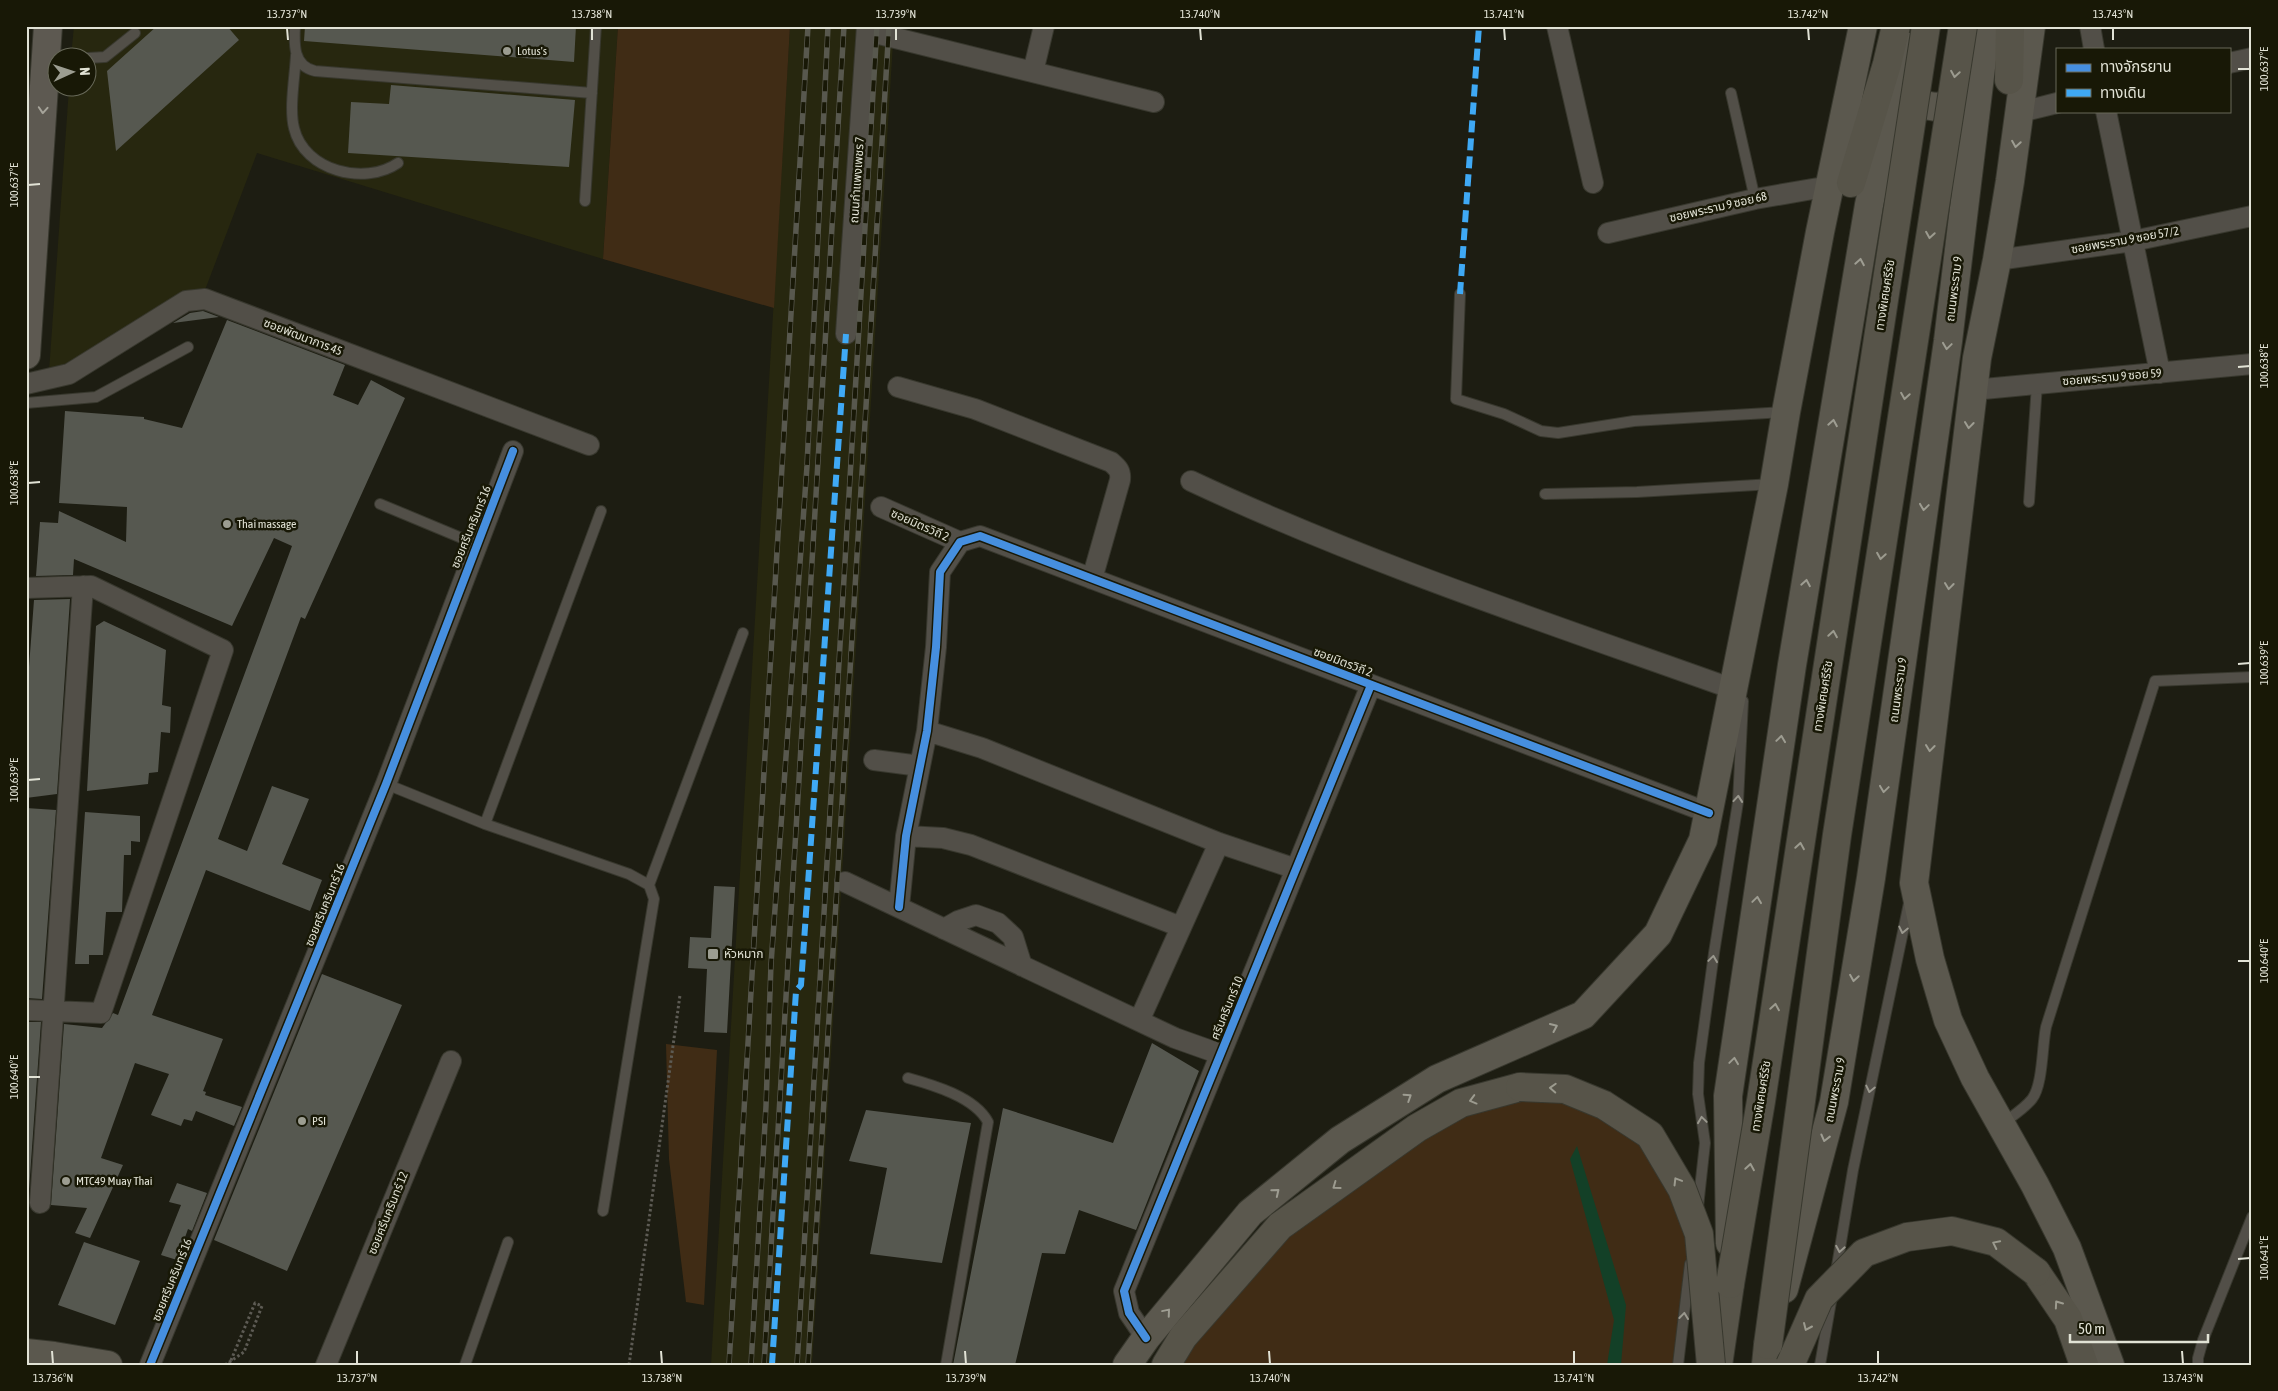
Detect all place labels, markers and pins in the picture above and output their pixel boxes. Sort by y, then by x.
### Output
place label: Lotus's [517,44,547,58]
marker: Lotus's [501,45,513,57]
place label: Thai massage [237,517,296,531]
marker: Thai massage [221,518,233,530]
marker: หัวหมาก [706,947,720,961]
place label: หัวหมาก [724,947,763,961]
place label: PSI [312,1114,326,1128]
marker: PSI [296,1115,308,1127]
place label: MTC49 Muay Thai [76,1174,153,1188]
marker: MTC49 Muay Thai [60,1175,72,1187]

